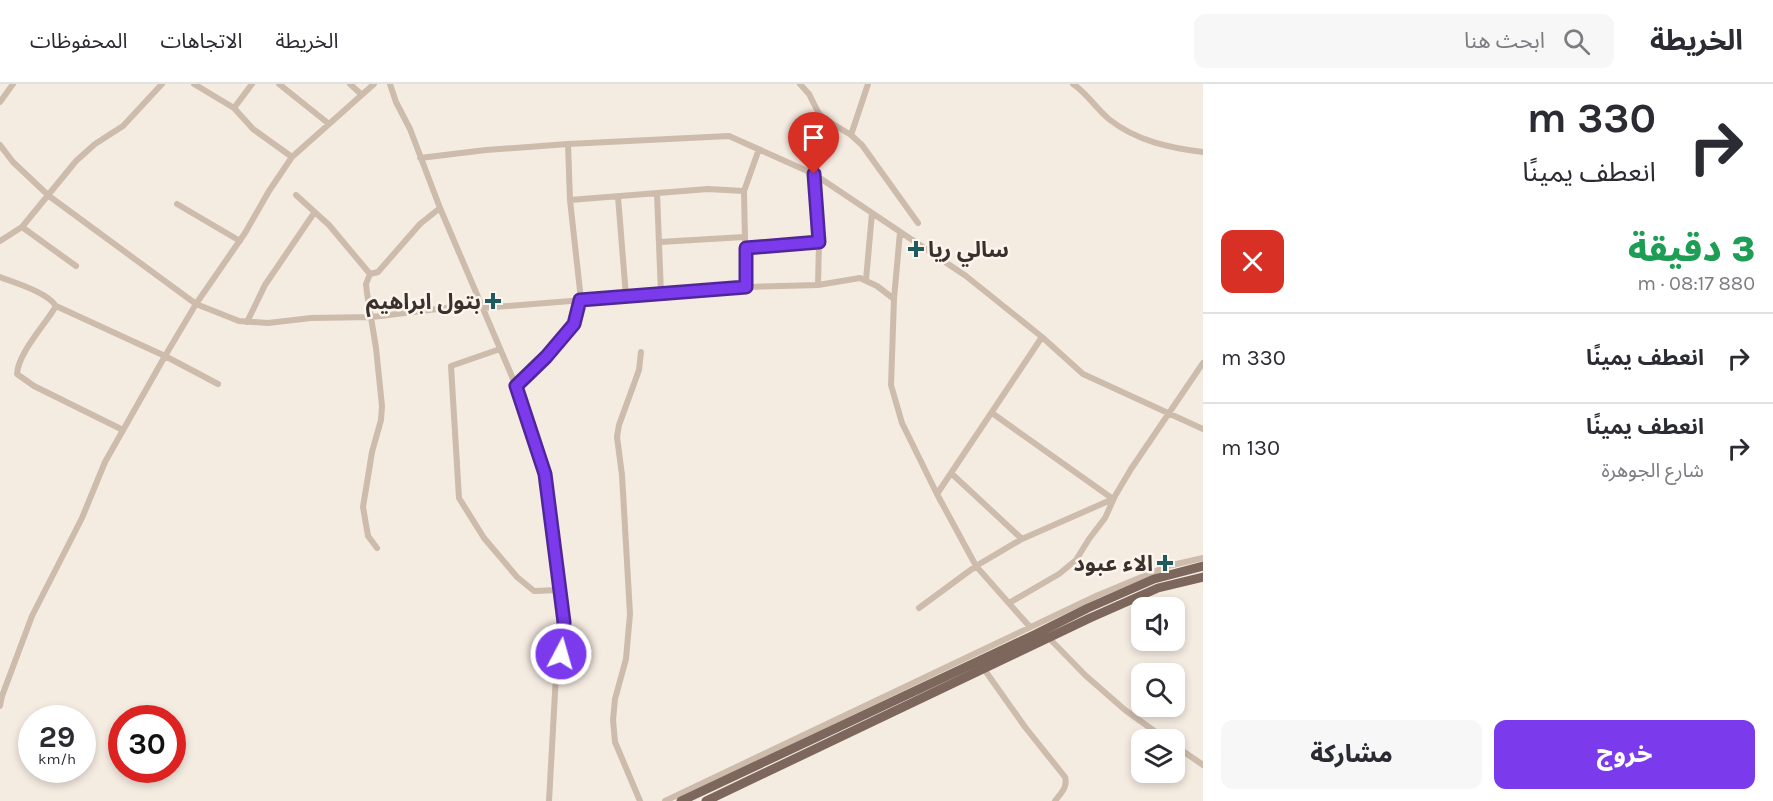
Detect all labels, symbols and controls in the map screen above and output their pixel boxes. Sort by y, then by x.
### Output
search box [1194,14,1614,68]
text: الخريطة [1650,24,1743,57]
icon: search [1560,25,1593,58]
text: ابحث هنا [1464,28,1545,54]
text: المحفوظات [30,29,127,53]
text: الاتجاهات [160,29,242,53]
text: الخريطة [275,29,338,53]
text: 330 m [1527,93,1656,143]
icon: right [1677,108,1755,186]
pin [788,112,839,174]
icon: arrive [797,121,830,154]
text: انعطف يمينًا [1522,156,1656,188]
text: 3 دقيقة [1628,228,1755,270]
button: close [1221,230,1284,293]
place label: سالي ريا [928,237,1009,267]
marker: سالي ريا [909,242,923,256]
text: 880 m · 08:17 [1637,272,1755,295]
place label: بتول ابراهيم [366,289,481,318]
marker: بتول ابراهيم [486,294,500,308]
icon: right [1722,342,1755,375]
text: 330 m [1221,345,1286,371]
text: انعطف يمينًا [1586,345,1704,371]
text: انعطف يمينًا [1586,414,1704,440]
icon: right [1722,432,1755,465]
text: 130 m [1221,435,1280,461]
text: شارع الجوهرة [1601,459,1704,482]
place label: الاء عبود [1074,551,1153,577]
marker: الاء عبود [1158,556,1172,570]
map controls [1131,597,1185,783]
button: sound [1131,597,1185,651]
position arrow [529,622,593,686]
button: search [1131,663,1185,717]
speed limit sign: 30 [108,705,186,783]
text: 29 [39,719,75,755]
button: مشاركة [1221,720,1482,789]
button: خروج [1494,720,1755,789]
button: layers [1131,729,1185,783]
text: km/h [38,750,76,768]

